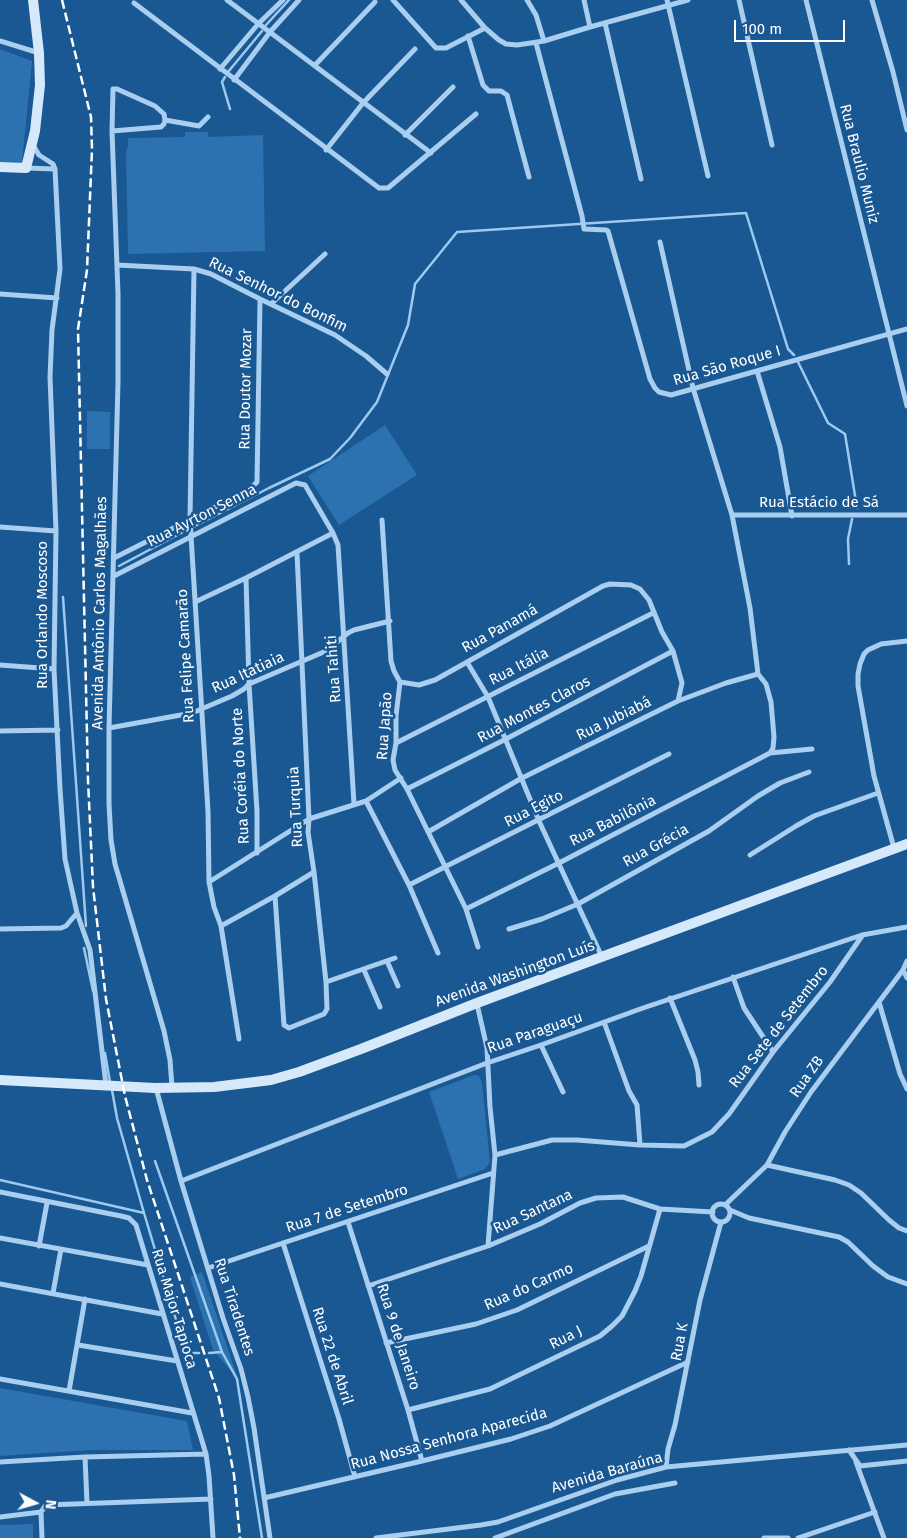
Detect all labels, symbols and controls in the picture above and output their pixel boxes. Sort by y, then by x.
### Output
scale bar [737,10,848,42]
text: 100 m [742,20,782,38]
street label: Rua Braulio Muniz [835,102,883,226]
street label: Rua Senhor do Bonfim [206,254,350,336]
street label: Rua Doutor Mozar [236,328,256,450]
street label: Rua São Roque I [671,342,783,390]
street label: Rua Ayrton Senna [144,481,260,551]
street label: Rua Estácio de Sá [759,494,879,512]
street label: Avenida Antônio Carlos Magalhães [89,496,111,730]
street label: Rua Orlando Moscoso [34,541,52,689]
street label: Rua Felipe Camarão [173,588,199,724]
street label: Rua Panamá [459,601,541,657]
street label: Rua Tahiti [323,635,345,703]
street label: Rua Itália [486,644,552,690]
street label: Rua Itatiaia [209,648,287,698]
street label: Rua Montes Claros [474,673,594,747]
street label: Rua Japão [374,691,396,761]
street label: Rua Jubiabá [573,693,655,745]
street label: Rua Coréia do Norte [228,707,254,845]
street label: Rua Turquia [285,766,307,848]
street label: Rua Egito [502,787,566,831]
street label: Rua Babilônia [567,792,659,850]
street label: Rua Grécia [620,821,692,871]
street label: Avenida Washington Luís [433,937,597,1011]
street label: Rua Sete de Setembro [726,962,832,1092]
street label: Rua Paraguaçu [485,1008,585,1058]
street label: Rua ZB [786,1053,828,1101]
street label: Rua 7 de Setembro [284,1181,410,1237]
street label: Rua Santana [490,1186,576,1238]
street label: Rua Major Tapioca [147,1247,201,1371]
street label: Rua Tiradentes [210,1256,258,1358]
street label: Rua do Carmo [482,1259,576,1315]
street label: Rua 9 de Janeiro [372,1281,424,1393]
street label: Rua 22 de Abril [308,1305,356,1407]
street label: Rua K [667,1321,693,1363]
street label: Rua J [547,1322,585,1354]
street label: Rua Nossa Senhora Aparecida [349,1404,549,1474]
street label: Avenida Baraúna [549,1449,665,1497]
north arrow [10,1478,60,1528]
text: N [41,1499,59,1510]

